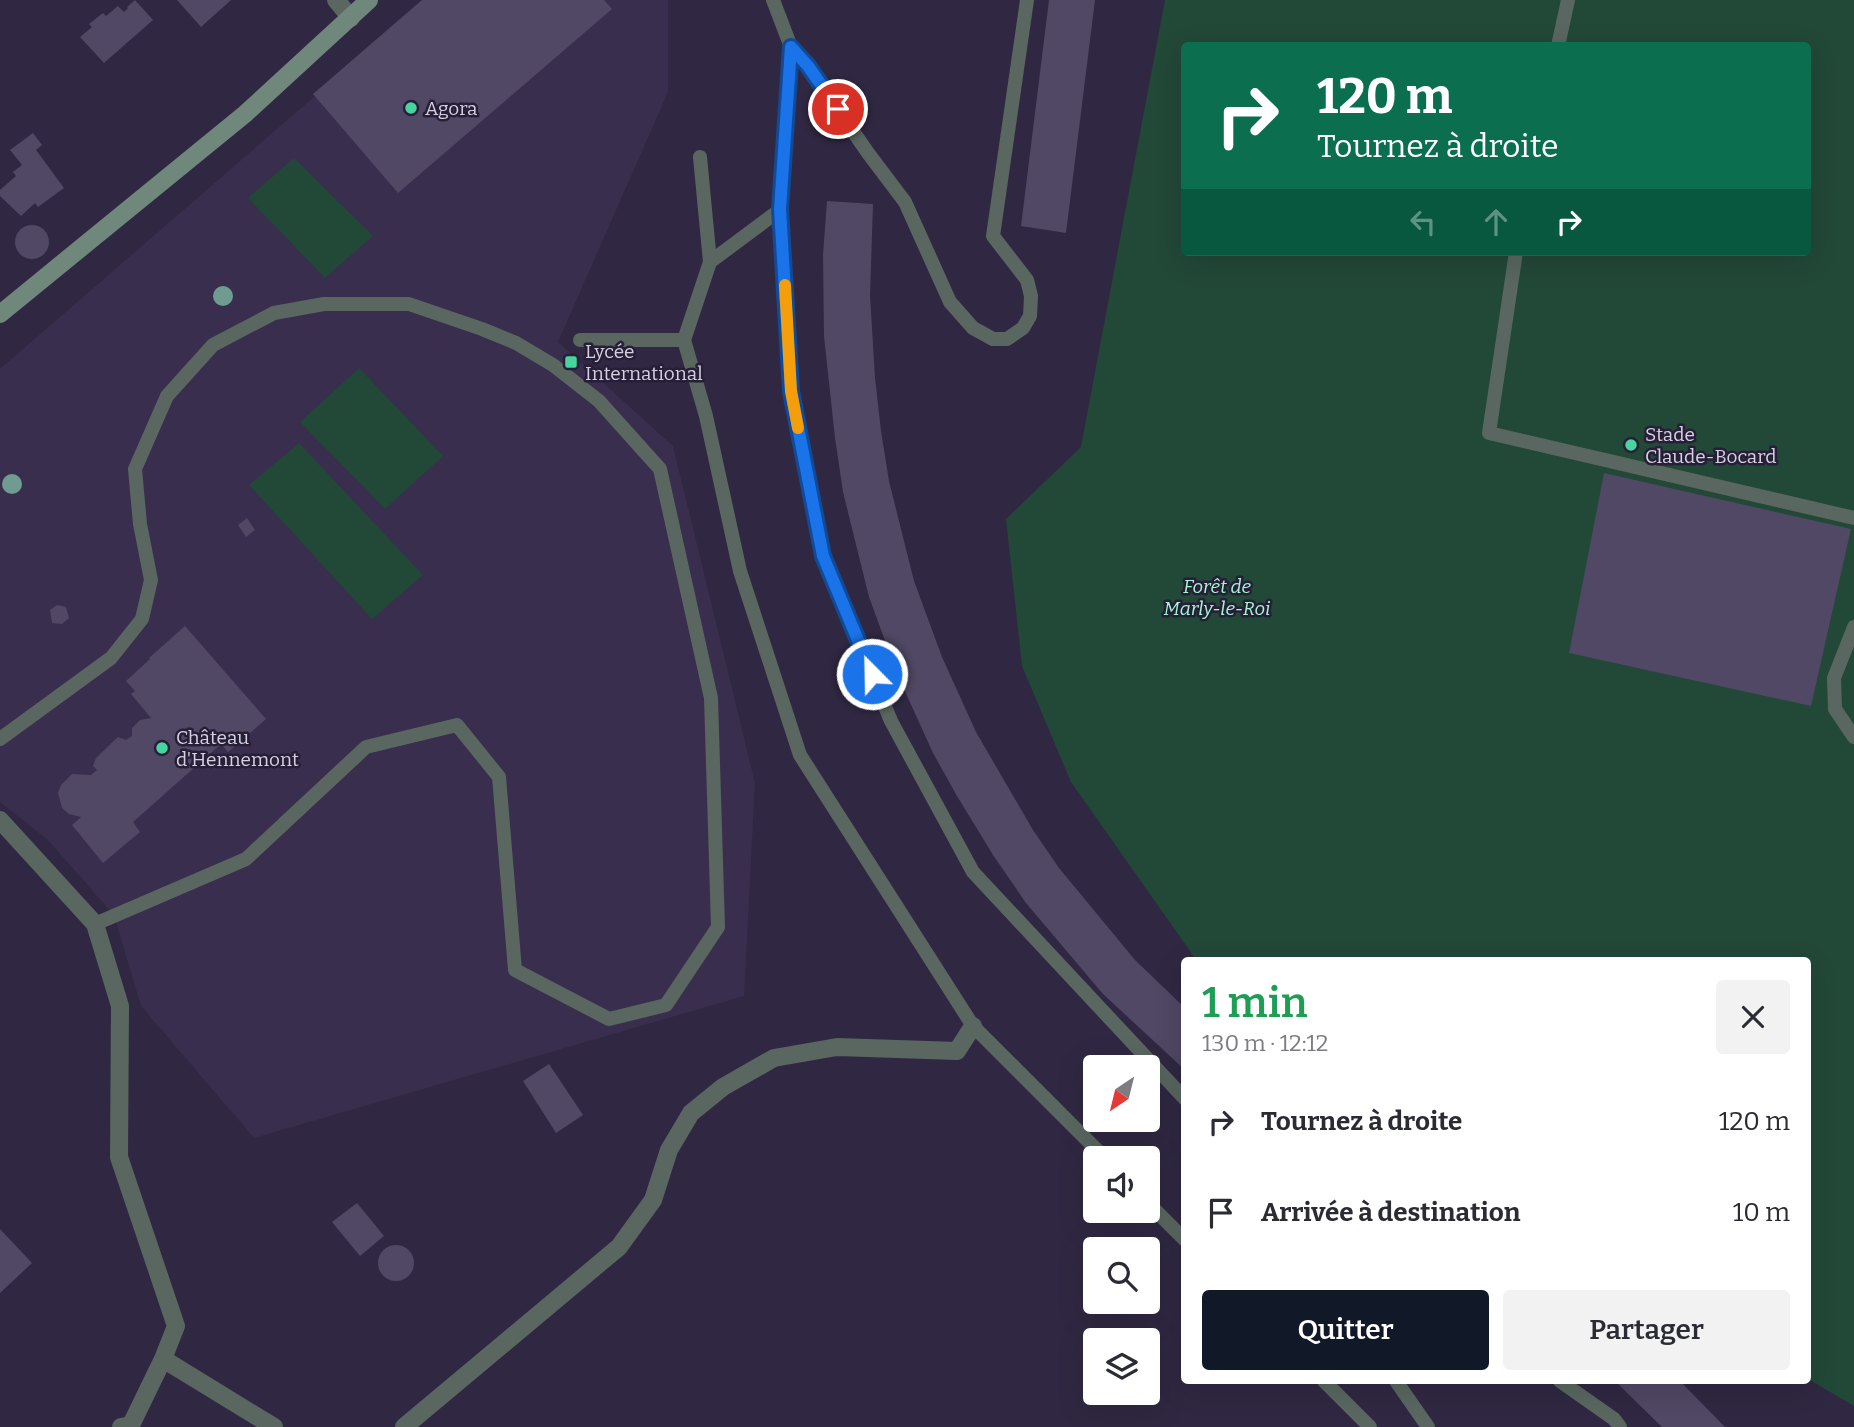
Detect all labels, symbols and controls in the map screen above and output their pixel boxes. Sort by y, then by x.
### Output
text: 120 m [1317,67,1452,126]
icon: right [1202,70,1293,161]
pin [808,79,868,139]
icon: arrive [819,90,857,128]
place label: Agora [425,97,478,120]
marker: Agora [403,100,419,116]
text: Tournez à droite [1317,127,1559,165]
icon: left [1404,203,1442,241]
icon: ahead [1477,203,1515,241]
icon: right [1550,203,1588,241]
place label: Lycée International [585,340,703,385]
marker: Lycée International [563,354,579,370]
place label: Stade Claude-Bocard [1645,423,1776,468]
marker: Stade Claude-Bocard [1623,437,1639,453]
park label: Forêt de Marly-le-Roi [1164,575,1270,620]
position arrow [835,637,909,711]
place label: Château d'Hennemont [176,726,299,771]
marker: Château d'Hennemont [154,740,170,756]
text: 1 min [1202,978,1308,1028]
button: close [1716,980,1790,1054]
text: 130 m · 12:12 [1202,1029,1328,1057]
north arrow [1083,1055,1160,1132]
map controls [1083,1055,1160,1405]
icon: right [1202,1103,1240,1141]
text: Tournez à droite [1261,1106,1462,1137]
text: 120 m [1719,1106,1790,1137]
button: sound [1083,1146,1160,1223]
icon: arrive [1202,1194,1240,1232]
text: Arrivée à destination [1261,1197,1520,1228]
text: 10 m [1733,1197,1790,1228]
button: search [1083,1237,1160,1314]
button: Quitter [1202,1290,1489,1370]
button: Partager [1503,1290,1790,1370]
button: layers [1083,1328,1160,1405]

